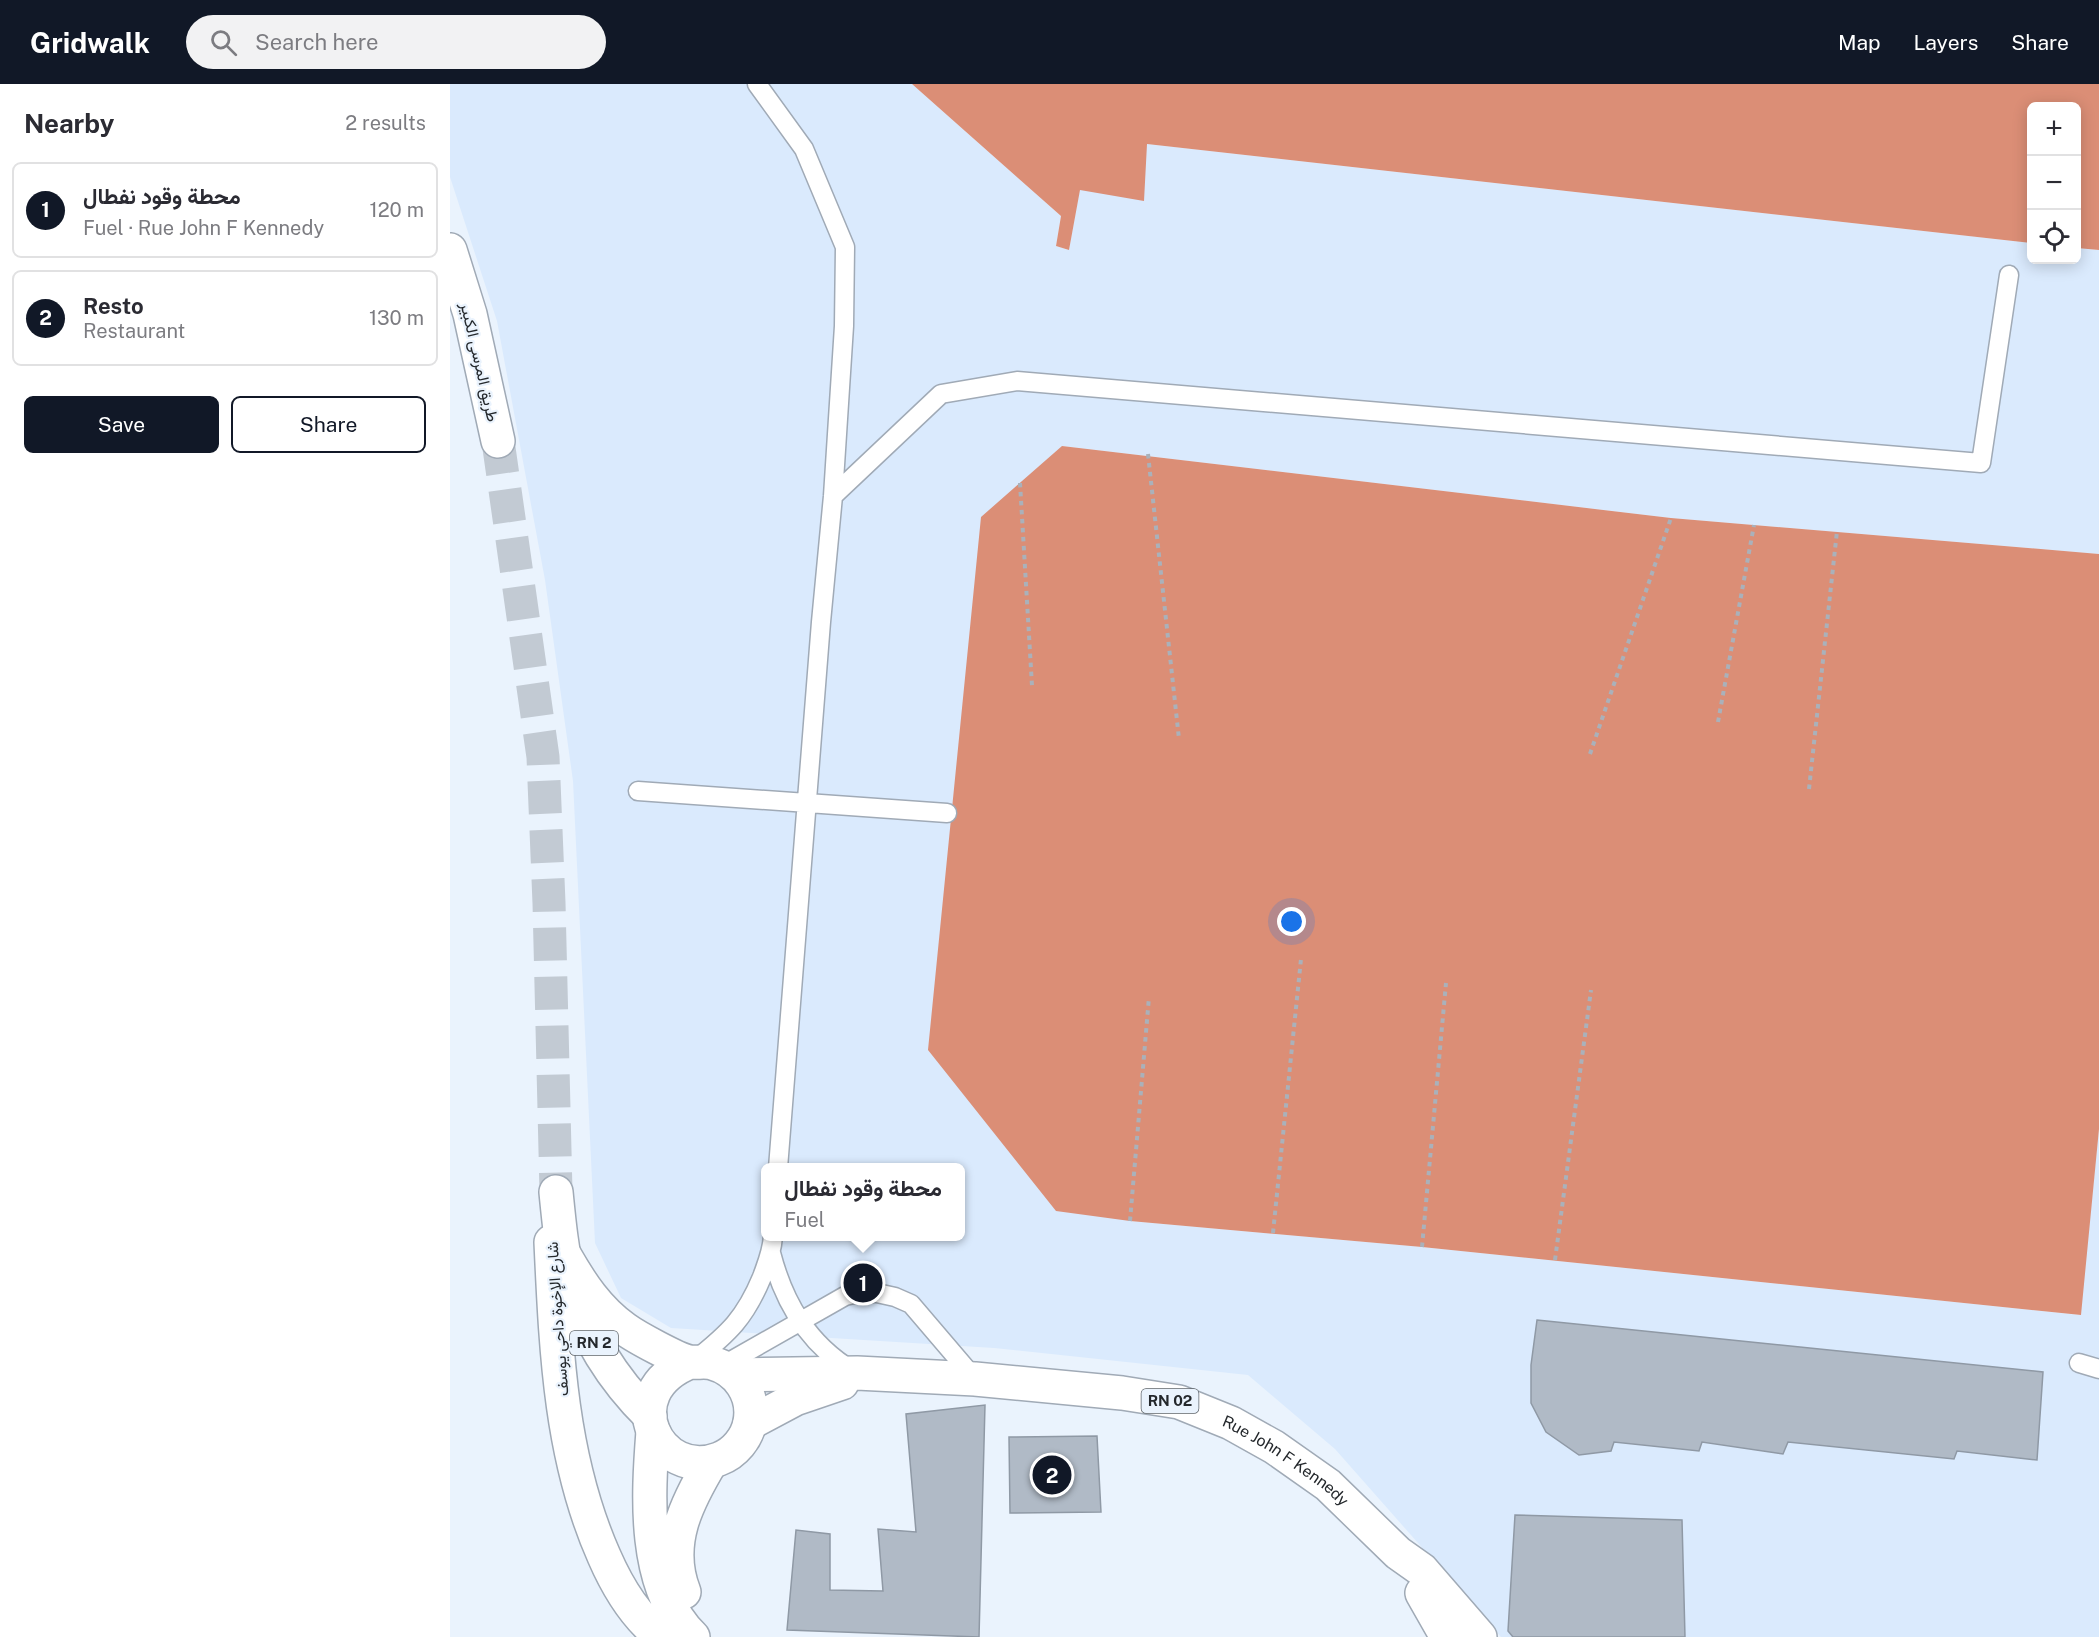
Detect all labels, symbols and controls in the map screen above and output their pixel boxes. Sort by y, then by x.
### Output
search box [186,15,606,69]
text: Gridwalk [30,26,150,59]
icon: search [207,26,240,59]
text: Search here [255,29,379,55]
text: Map [1838,30,1881,55]
text: Layers [1914,30,1978,55]
text: Share [2011,30,2069,55]
map controls [2027,102,2081,264]
button: + [2027,102,2081,156]
text: Nearby [24,108,114,139]
text: 2 results [345,111,426,135]
button: − [2027,156,2081,210]
text: محطة وقود نفطال [83,183,241,209]
text: 1 [41,198,50,222]
text: 120 m [370,198,424,222]
button: locate [2027,210,2081,264]
text: Fuel · Rue John F Kennedy [83,216,324,240]
text: Resto [83,293,144,319]
street label: طريق المرسى الكبير [455,300,502,424]
text: 2 [39,306,52,330]
text: 130 m [369,306,424,330]
text: Restaurant [83,319,185,343]
button: Save [24,396,219,453]
button: Share [231,396,426,453]
your location [1277,907,1306,936]
popup [761,1163,965,1241]
text: محطة وقود نفطال [784,1175,942,1201]
text: Fuel [784,1208,825,1232]
street label: شارع الإخوة داحي يوسف [543,1241,576,1397]
pin: 1 [844,1260,882,1306]
road number: RN 2 [570,1331,618,1355]
road number: RN 02 [1142,1389,1198,1413]
street label: Rue John F Kennedy [1220,1412,1353,1510]
pin: 2 [1032,1452,1072,1498]

